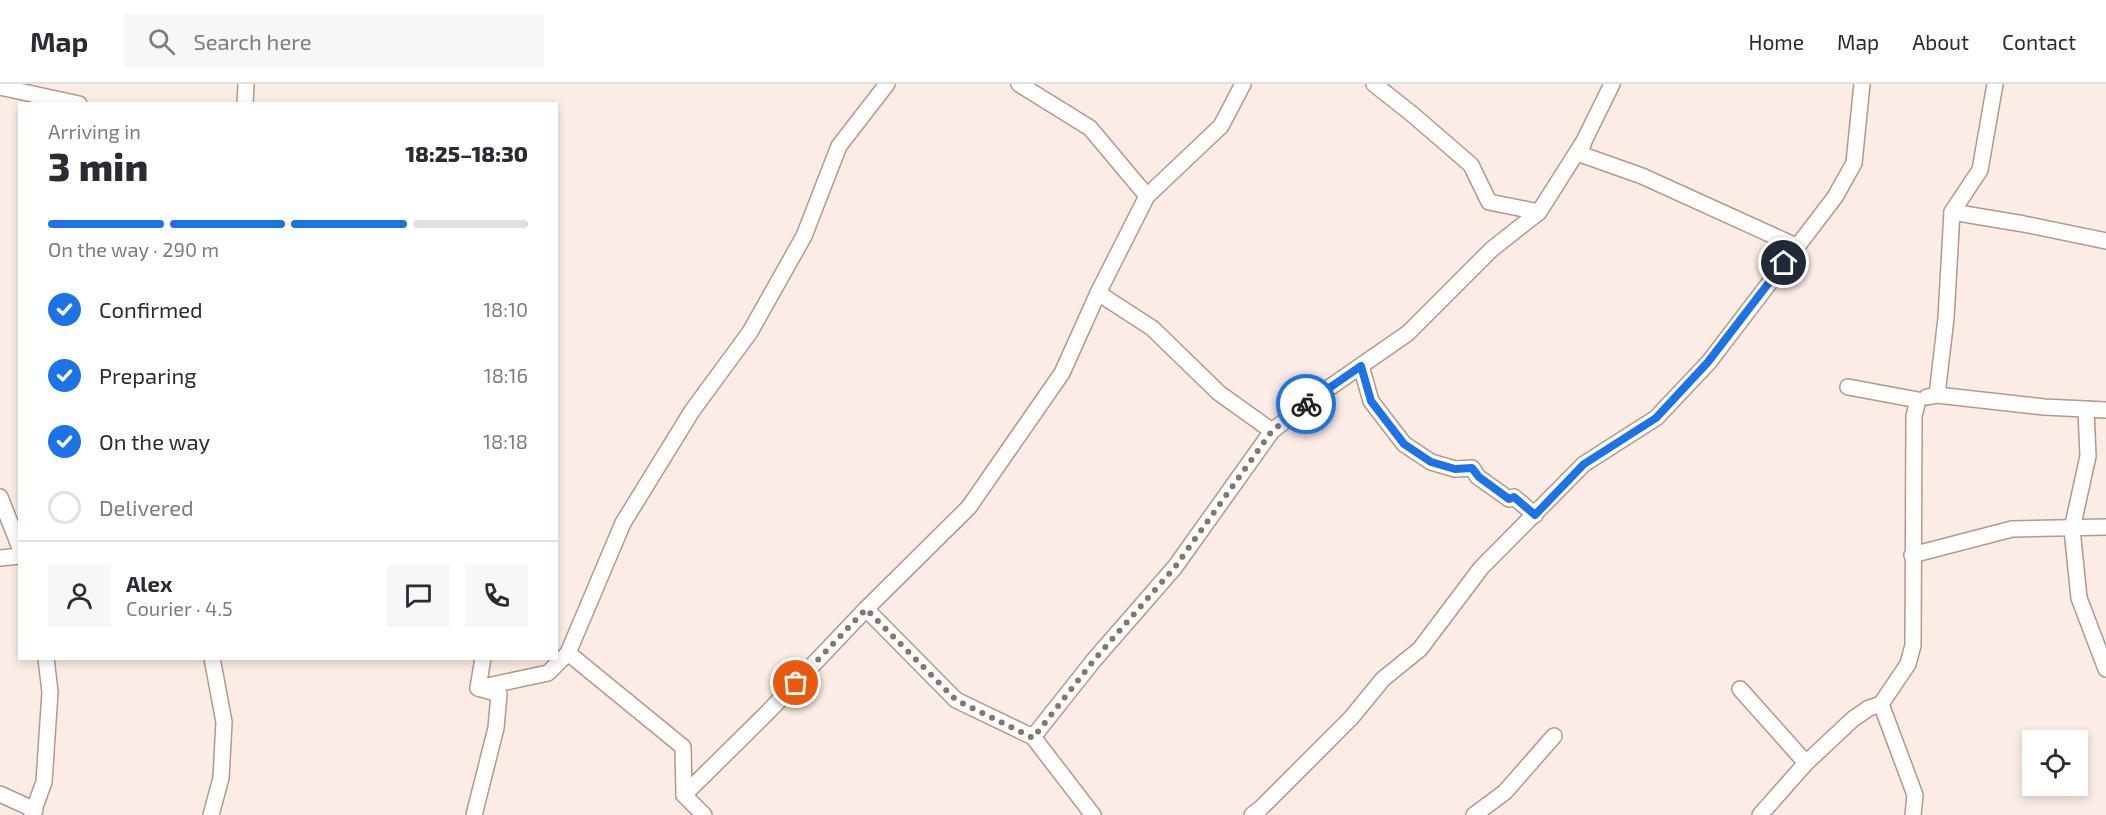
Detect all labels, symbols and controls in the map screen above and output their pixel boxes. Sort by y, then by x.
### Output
search box [124,14,544,68]
text: Map [30,24,88,58]
icon: search [145,25,178,58]
text: Search here [193,28,312,54]
text: Home [1748,29,1804,54]
text: Map [1837,29,1879,54]
text: About [1912,29,1969,54]
text: Contact [2002,29,2076,54]
text: Arriving in [48,119,141,143]
text: 18:25–18:30 [405,140,528,166]
text: 3 min [48,142,148,189]
text: On the way · 290 m [48,237,219,261]
pin [1758,237,1809,288]
icon: home [1767,246,1800,279]
icon: check [48,293,81,326]
text: Confirmed [99,296,203,322]
text: 18:10 [483,297,528,321]
icon: check [48,359,81,392]
text: Preparing [99,362,197,388]
text: 18:16 [484,363,528,387]
courier [1276,374,1336,434]
icon: bike [1290,388,1323,421]
icon: check [48,425,81,458]
text: On the way [99,428,210,454]
text: 18:18 [483,429,528,453]
text: Delivered [99,494,194,520]
button: person [48,564,111,627]
button: chat [387,564,450,627]
button: phone [465,564,528,627]
text: Alex [126,570,172,596]
text: Courier · 4.5 [126,596,233,620]
pin [770,657,821,708]
icon: bag [779,666,812,699]
map controls [2022,730,2088,796]
button: locate [2022,730,2088,796]

